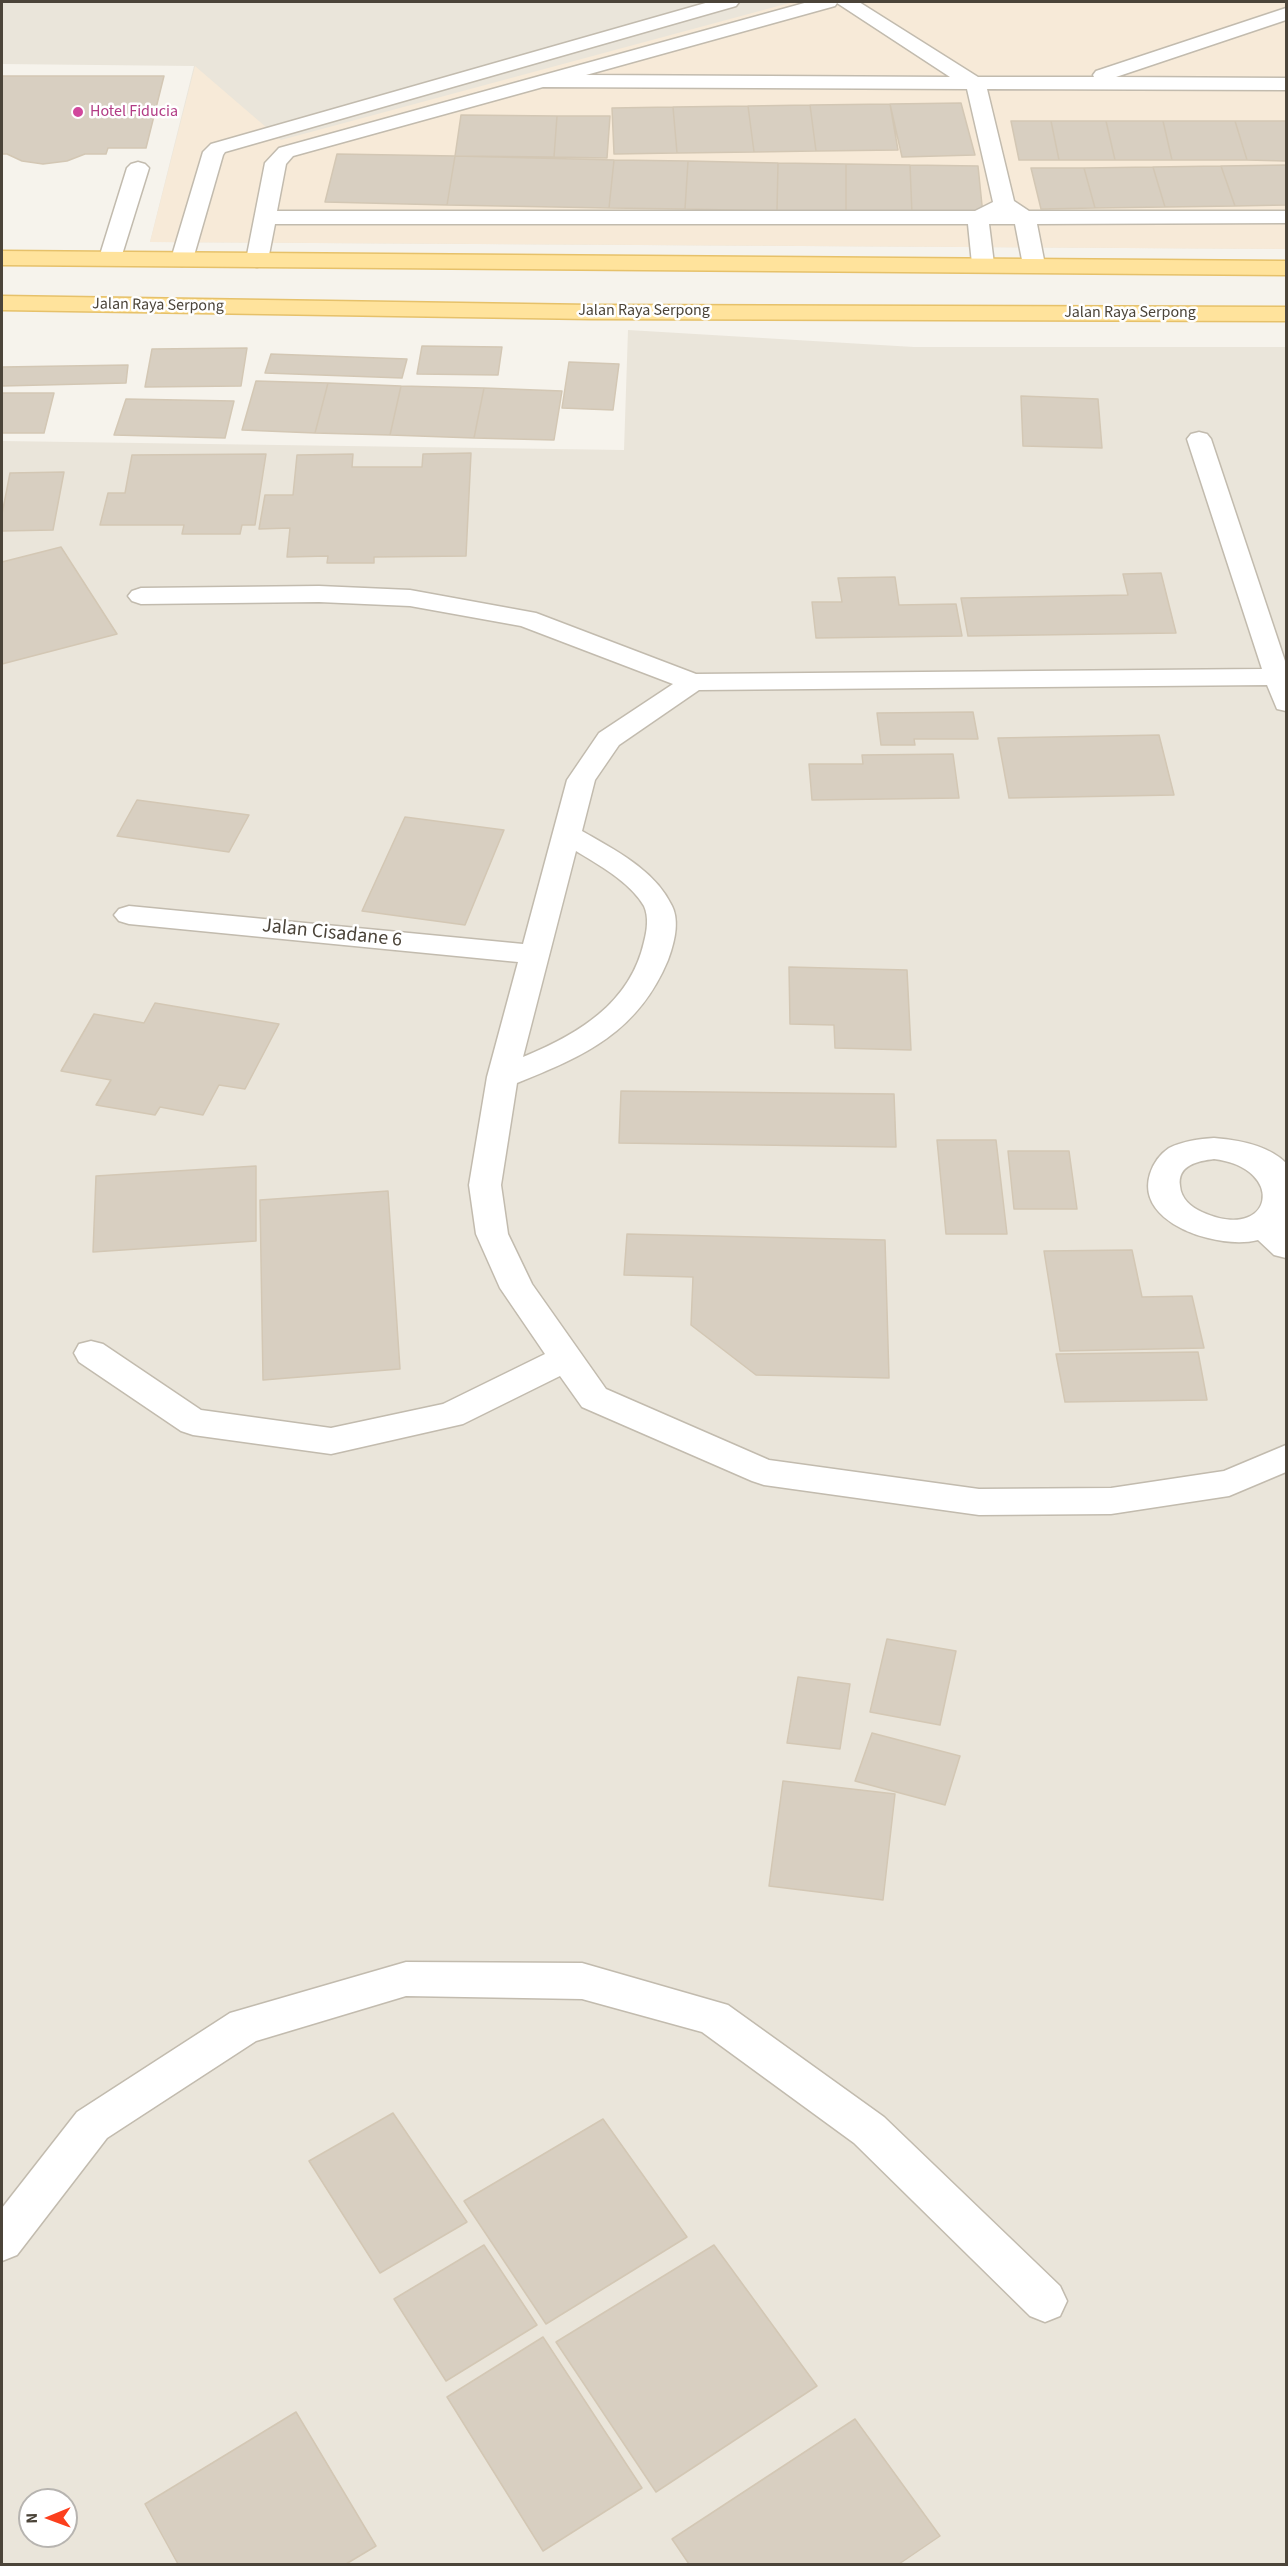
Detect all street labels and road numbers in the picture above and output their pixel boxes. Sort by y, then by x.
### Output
street label: Jalan Raya Serpong [92,295,224,317]
street label: Jalan Raya Serpong [578,301,710,321]
street label: Jalan Raya Serpong [1064,303,1196,323]
street label: Jalan Cisadane 6 [261,915,403,953]

